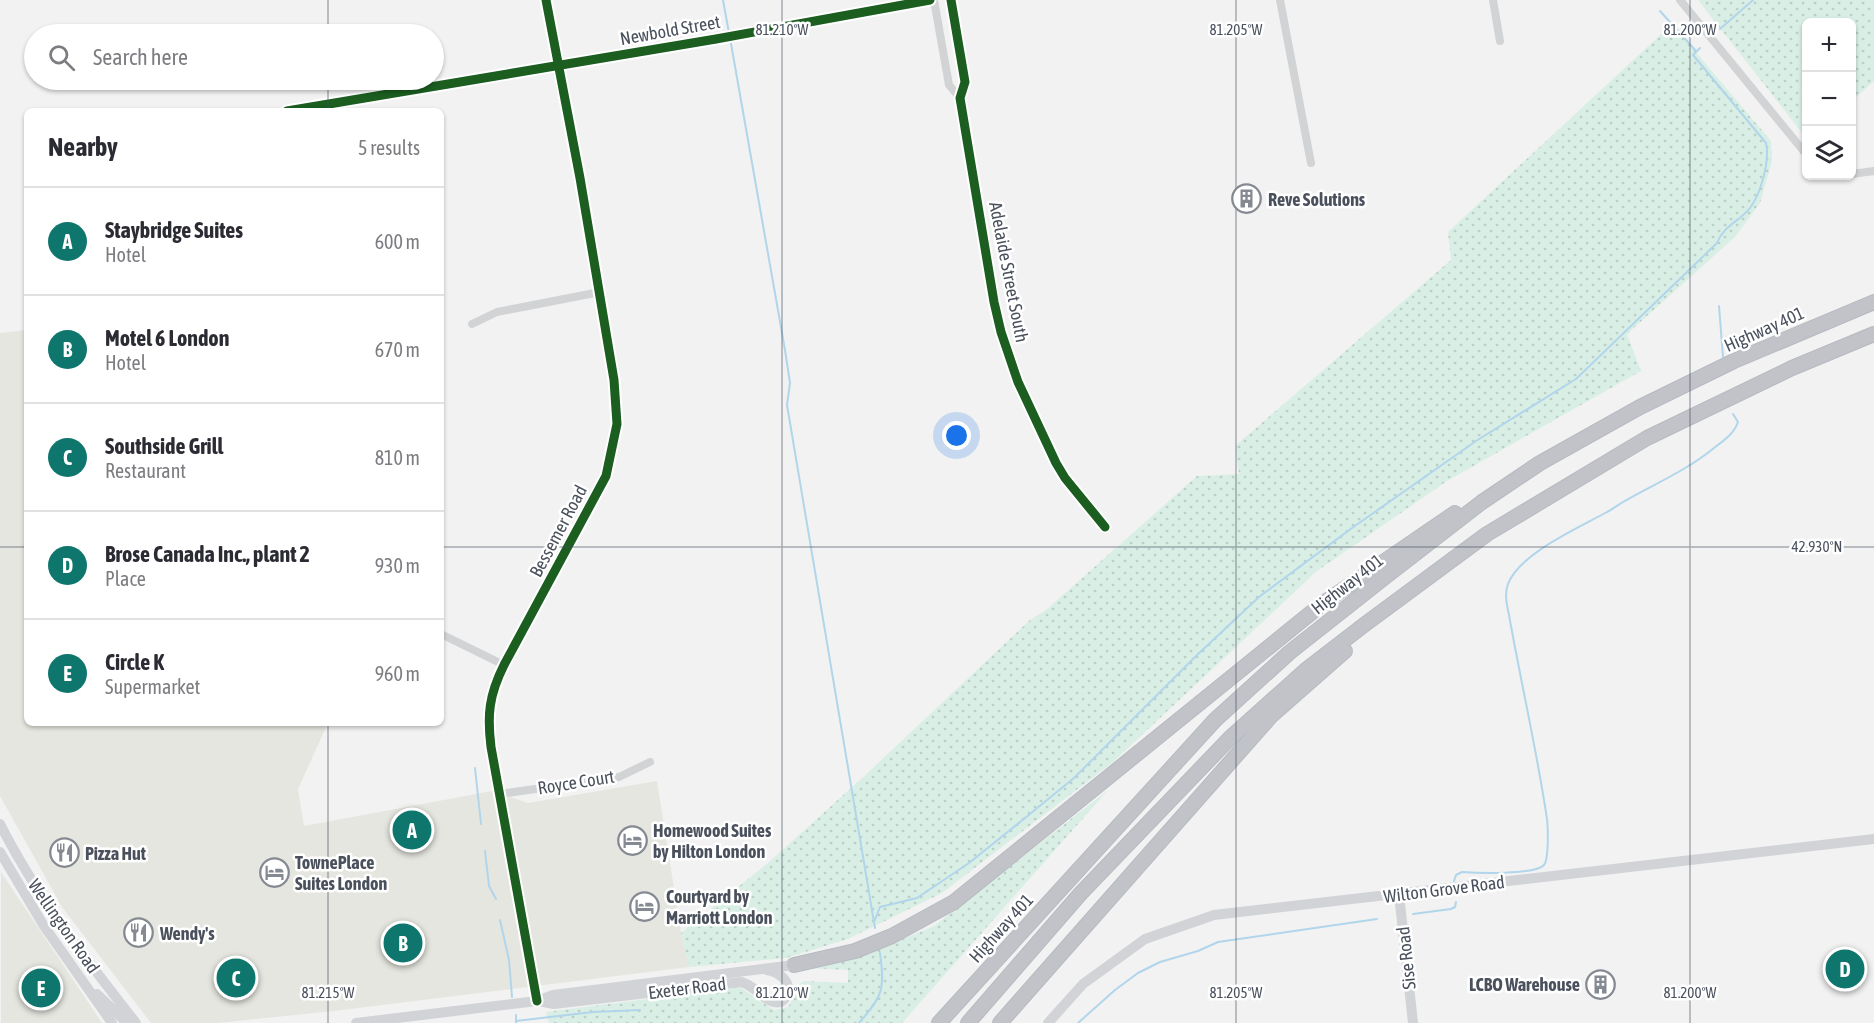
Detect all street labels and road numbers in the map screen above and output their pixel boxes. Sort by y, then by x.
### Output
street label: Newbold Street [618,11,722,49]
street label: Adelaide Street South [985,200,1033,344]
street label: Highway 401 [1721,302,1807,356]
street label: Bessemer Road [525,482,591,580]
street label: Highway 401 [1307,549,1387,619]
street label: Royce Court [536,766,616,798]
street label: Wilton Grove Road [1382,871,1506,907]
street label: Wellington Road [24,875,104,977]
street label: Highway 401 [965,889,1037,967]
street label: Sise Road [1392,926,1420,990]
street label: Exeter Road [647,973,727,1003]

